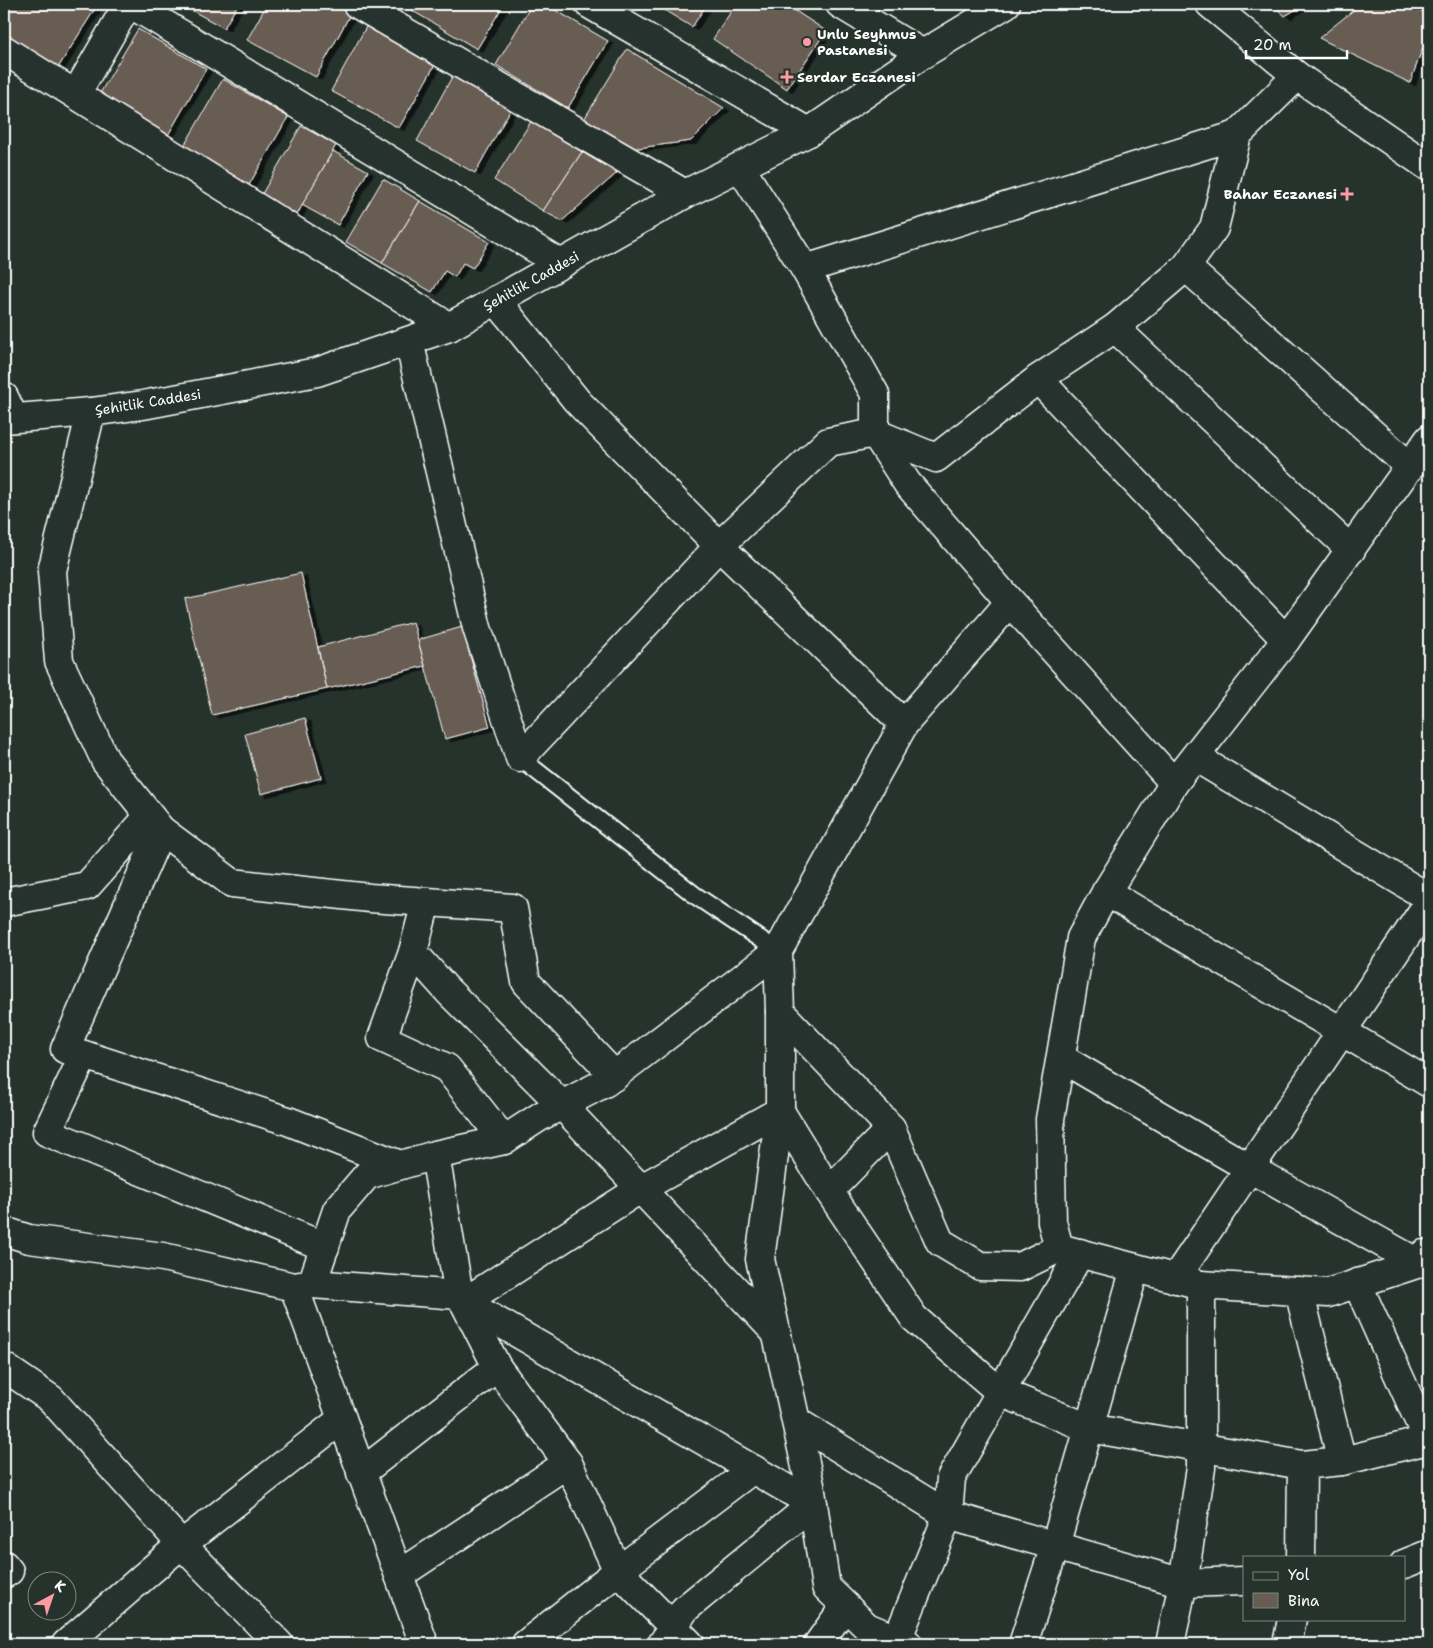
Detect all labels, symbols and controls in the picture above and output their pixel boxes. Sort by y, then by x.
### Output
place label: Unlu Seyhmus Pastanesi [817,25,916,59]
scale bar [1246,28,1347,60]
text: 20 m [1253,35,1292,55]
marker: Unlu Seyhmus Pastanesi [801,36,813,48]
place label: Serdar Eczanesi [797,68,916,86]
marker: Serdar Eczanesi [781,71,793,83]
place label: Bahar Eczanesi [1224,185,1337,203]
marker: Bahar Eczanesi [1341,188,1353,200]
street label: Şehitlik Caddesi [480,247,582,315]
street label: Şehitlik Caddesi [94,385,202,419]
legend [1243,1556,1406,1620]
text: Yol [1288,1565,1310,1585]
north arrow [28,1570,78,1620]
text: K [51,1576,70,1596]
text: Bina [1288,1591,1320,1611]

